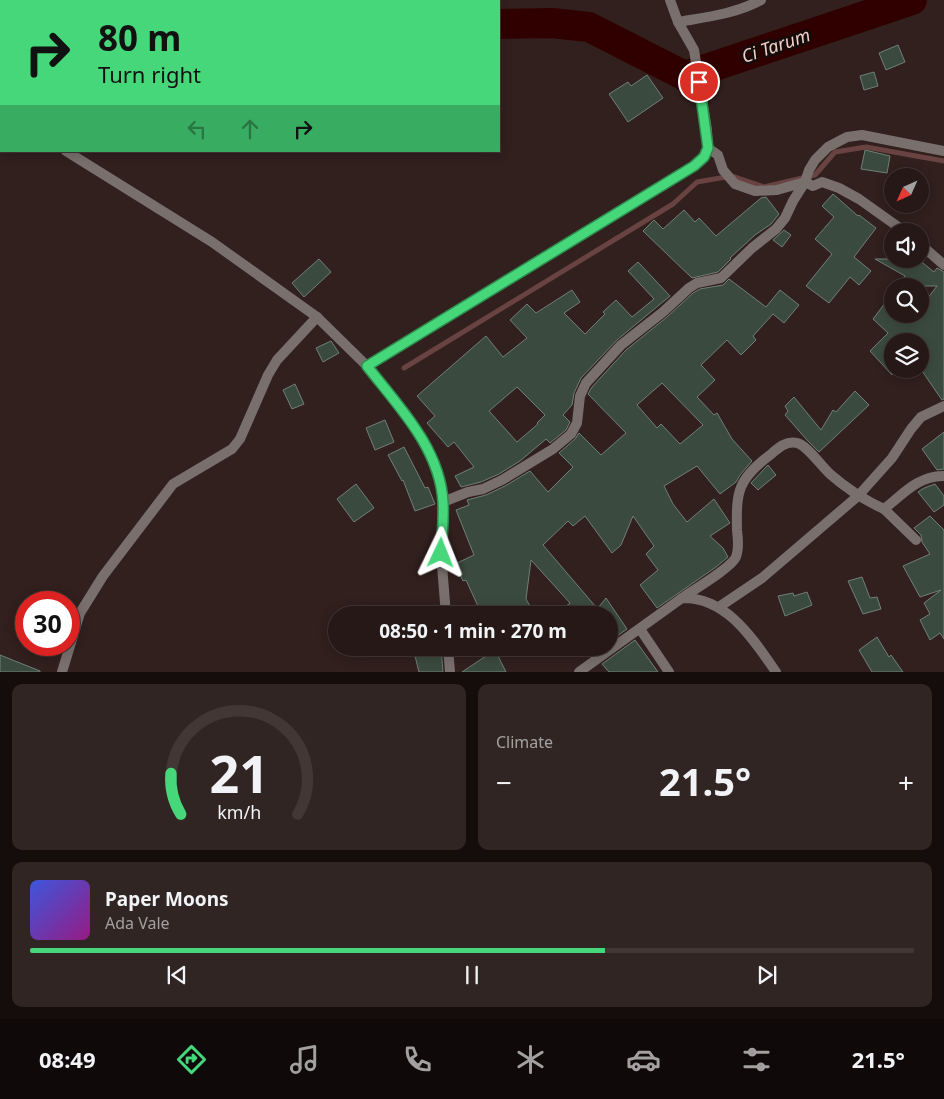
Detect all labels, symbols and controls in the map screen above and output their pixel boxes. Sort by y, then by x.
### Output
text: 80 m [98,14,181,61]
icon: right [15,20,80,85]
water label: Ci Tarum [738,22,813,68]
text: Turn right [98,59,201,89]
pin [678,61,720,103]
icon: arrive [685,68,713,96]
icon: left [183,115,211,143]
icon: ahead [236,115,264,143]
icon: right [289,115,317,143]
north arrow [884,168,929,212]
map controls [884,168,929,378]
button: sound [884,223,929,268]
button: search [884,278,929,323]
button: layers [884,333,929,378]
position arrow [414,526,466,578]
speed limit sign: 30 [15,591,80,656]
text: 08:50 · 1 min · 270 m [379,618,567,644]
text: Climate [496,731,553,753]
text: 21 [209,737,269,808]
text: 21.5° [659,755,751,807]
text: − [496,763,512,801]
text: + [898,763,914,801]
text: km/h [217,800,261,824]
text: Paper Moons [105,886,229,912]
text: Ada Vale [105,912,170,934]
icon: previous [163,961,191,989]
icon: pause [458,961,486,989]
icon: next [753,961,781,989]
icon: directions [174,1042,209,1077]
icon: music [287,1042,322,1077]
icon: phone [400,1042,435,1077]
icon: climate [513,1042,548,1077]
icon: car [626,1042,661,1077]
icon: filters [739,1042,774,1077]
text: 08:49 [39,1044,96,1074]
text: 21.5° [852,1044,905,1074]

